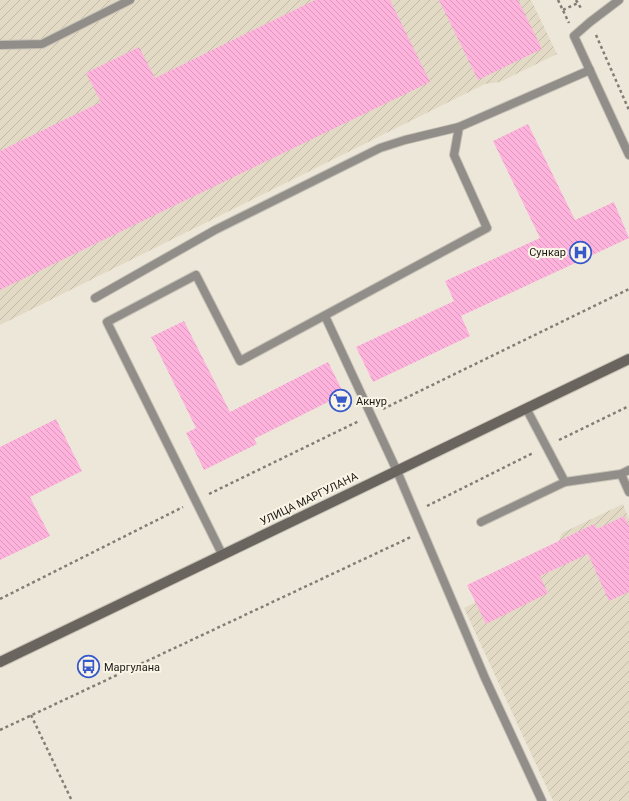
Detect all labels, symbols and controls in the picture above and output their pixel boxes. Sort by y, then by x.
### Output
hospital icon: Сункар [568,239,594,265]
place label: Сункар [529,246,566,259]
supermarket icon: Акнур [327,388,353,414]
place label: Акнур [356,395,387,408]
street label: УЛИЦА МАРГУЛАНА [258,469,361,528]
bus stop icon: Маргулана [76,654,102,680]
place label: Маргулана [104,661,160,674]

